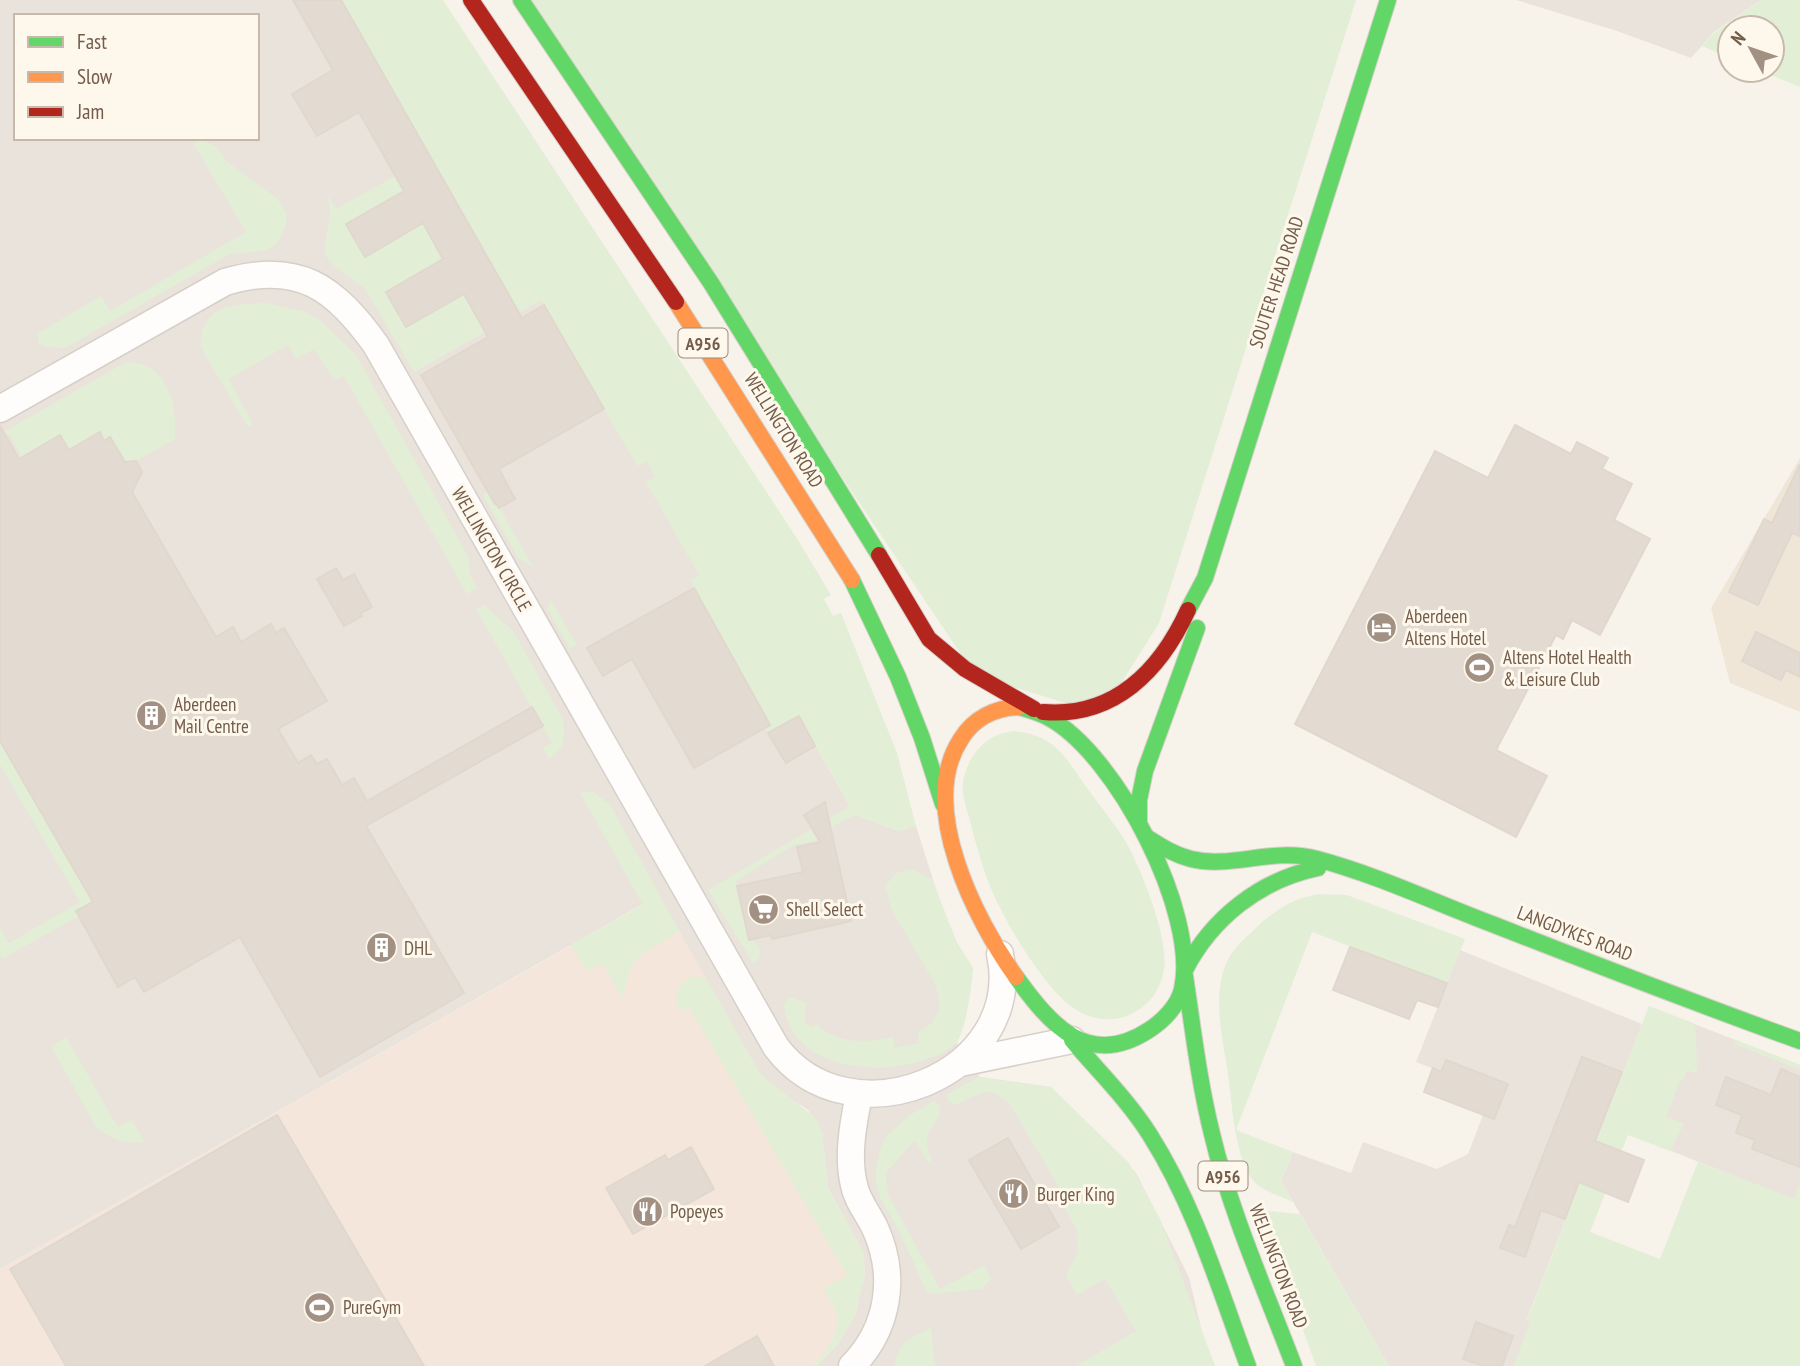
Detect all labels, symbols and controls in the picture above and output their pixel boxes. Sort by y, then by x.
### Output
legend [14,14,259,140]
north arrow [1716,14,1786,84]
text: N [1725,26,1750,50]
text: Fast [77,28,107,55]
text: Slow [77,63,113,90]
text: Jam [76,98,104,125]
street label: SOUTER HEAD ROAD [1243,213,1309,351]
road number: A956 [678,328,728,358]
street label: WELLINGTON ROAD [739,368,829,492]
street label: WELLINGTON CIRCLE [447,483,537,615]
place label: Aberdeen Altens Hotel [1405,604,1486,650]
hotel icon: Aberdeen Altens Hotel [1365,610,1399,644]
place label: Altens Hotel Health & Leisure Club [1503,645,1632,691]
sports icon: Altens Hotel Health & Leisure Club [1463,651,1497,685]
place label: Aberdeen Mail Centre [174,692,249,738]
building icon: Aberdeen Mail Centre [134,698,168,732]
supermarket icon: Shell Select [746,892,780,926]
place label: Shell Select [786,897,864,921]
street label: LANGDYKES ROAD [1514,900,1636,966]
building icon: DHL [364,931,398,965]
place label: DHL [404,936,432,960]
road number: A956 [1198,1162,1248,1190]
restaurant icon: Burger King [997,1177,1031,1211]
place label: Burger King [1037,1182,1115,1206]
restaurant icon: Popeyes [630,1194,664,1228]
place label: Popeyes [670,1199,723,1223]
street label: WELLINGTON ROAD [1244,1201,1314,1331]
sports icon: PureGym [303,1290,337,1324]
place label: PureGym [343,1295,401,1319]

